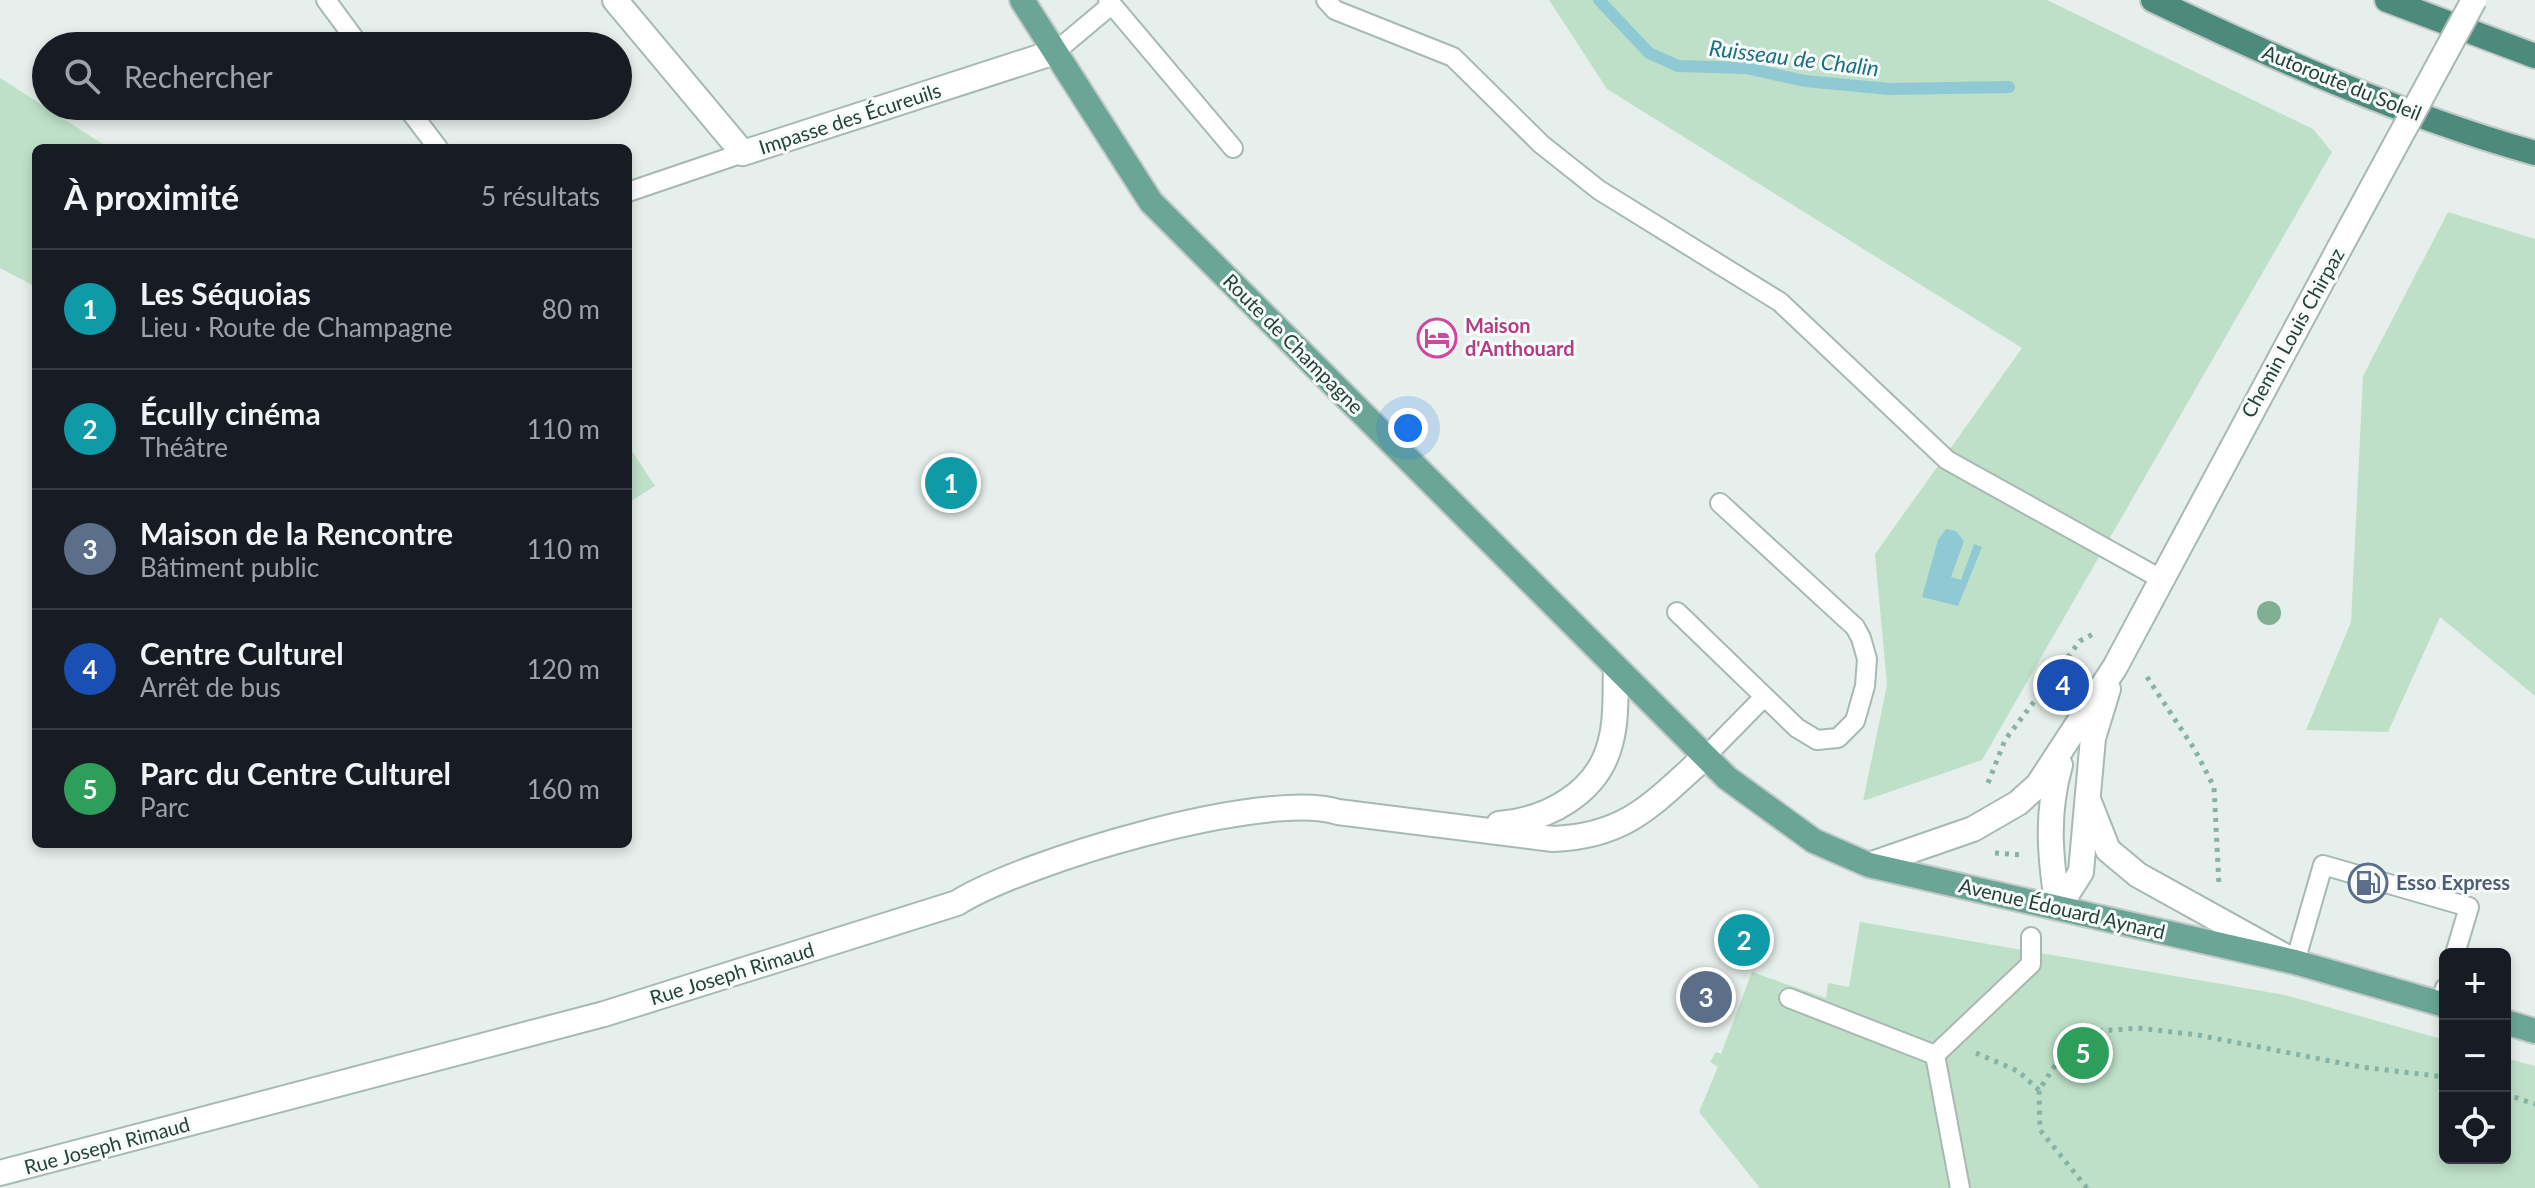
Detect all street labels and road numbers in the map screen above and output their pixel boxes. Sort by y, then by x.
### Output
street label: Autoroute du Soleil [2259,39,2425,125]
street label: Impasse des Écureuils [756,77,944,159]
street label: Chemin Louis Chirpaz [2236,244,2349,421]
street label: Route de Champagne [1219,268,1369,418]
street label: Avenue Édouard Aynard [1957,873,2168,943]
street label: Rue Joseph Rimaud [647,937,817,1009]
street label: Rue Joseph Rimaud [21,1111,192,1179]

